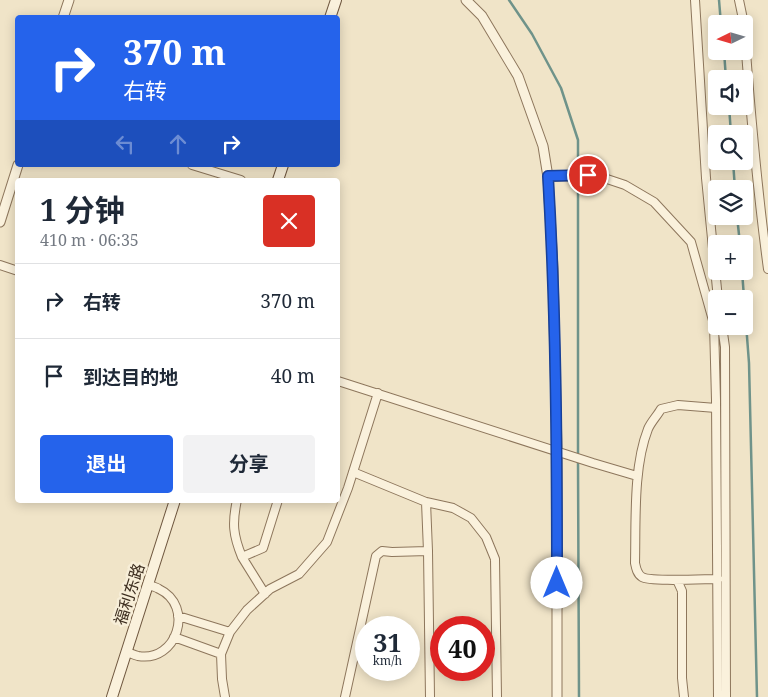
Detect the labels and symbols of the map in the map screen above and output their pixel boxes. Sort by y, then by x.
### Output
north arrow [708,15,752,60]
pin [567,154,609,196]
position arrow [530,556,582,608]
street label: 福利东路 [109,560,149,628]
speed limit sign: 40 [430,616,495,681]

